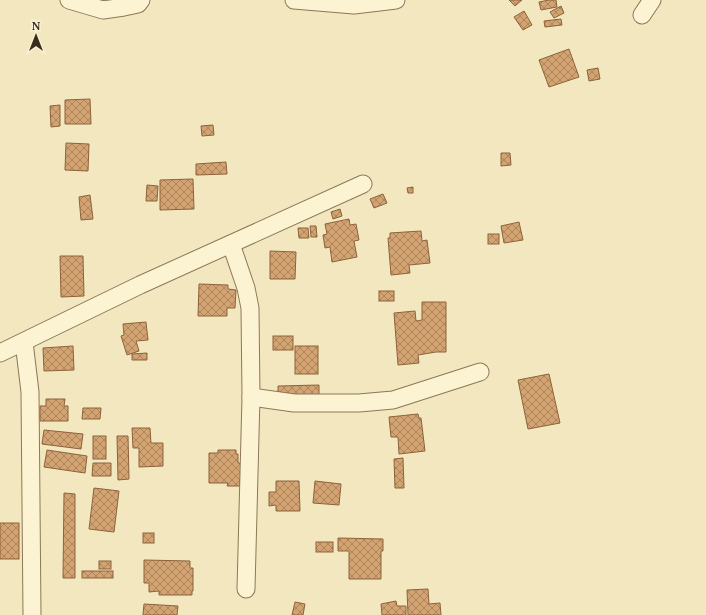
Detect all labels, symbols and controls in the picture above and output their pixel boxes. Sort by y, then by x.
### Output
north arrow [16,16,56,56]
text: N [32,18,41,33]

